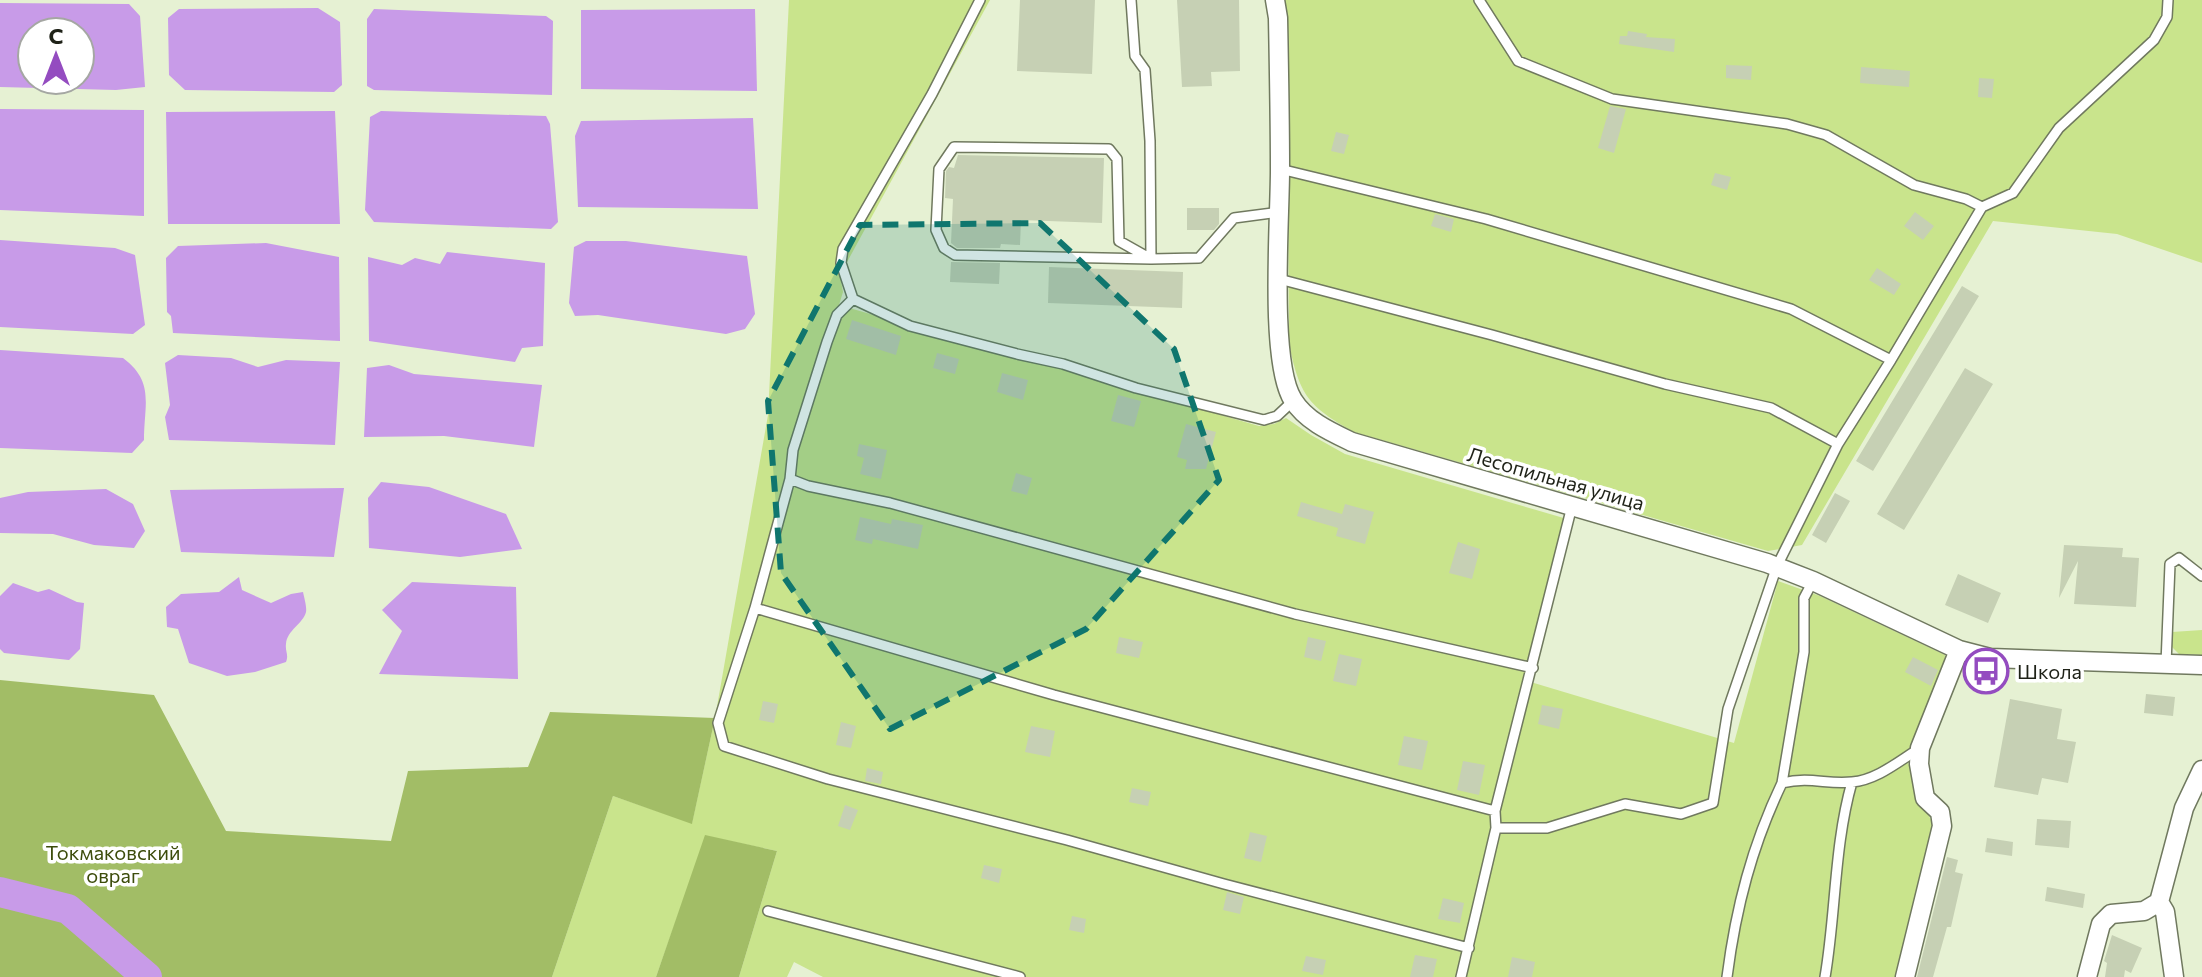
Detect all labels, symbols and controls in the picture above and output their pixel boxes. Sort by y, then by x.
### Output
north arrow [16,16,96,96]
text: С [48,22,64,49]
street label: Лесопильная улица [1465,441,1647,515]
bus stop icon: Школа [1962,647,2010,695]
place label: Школа [2017,659,2082,683]
park label: Токмаковский овраг [46,840,180,887]

